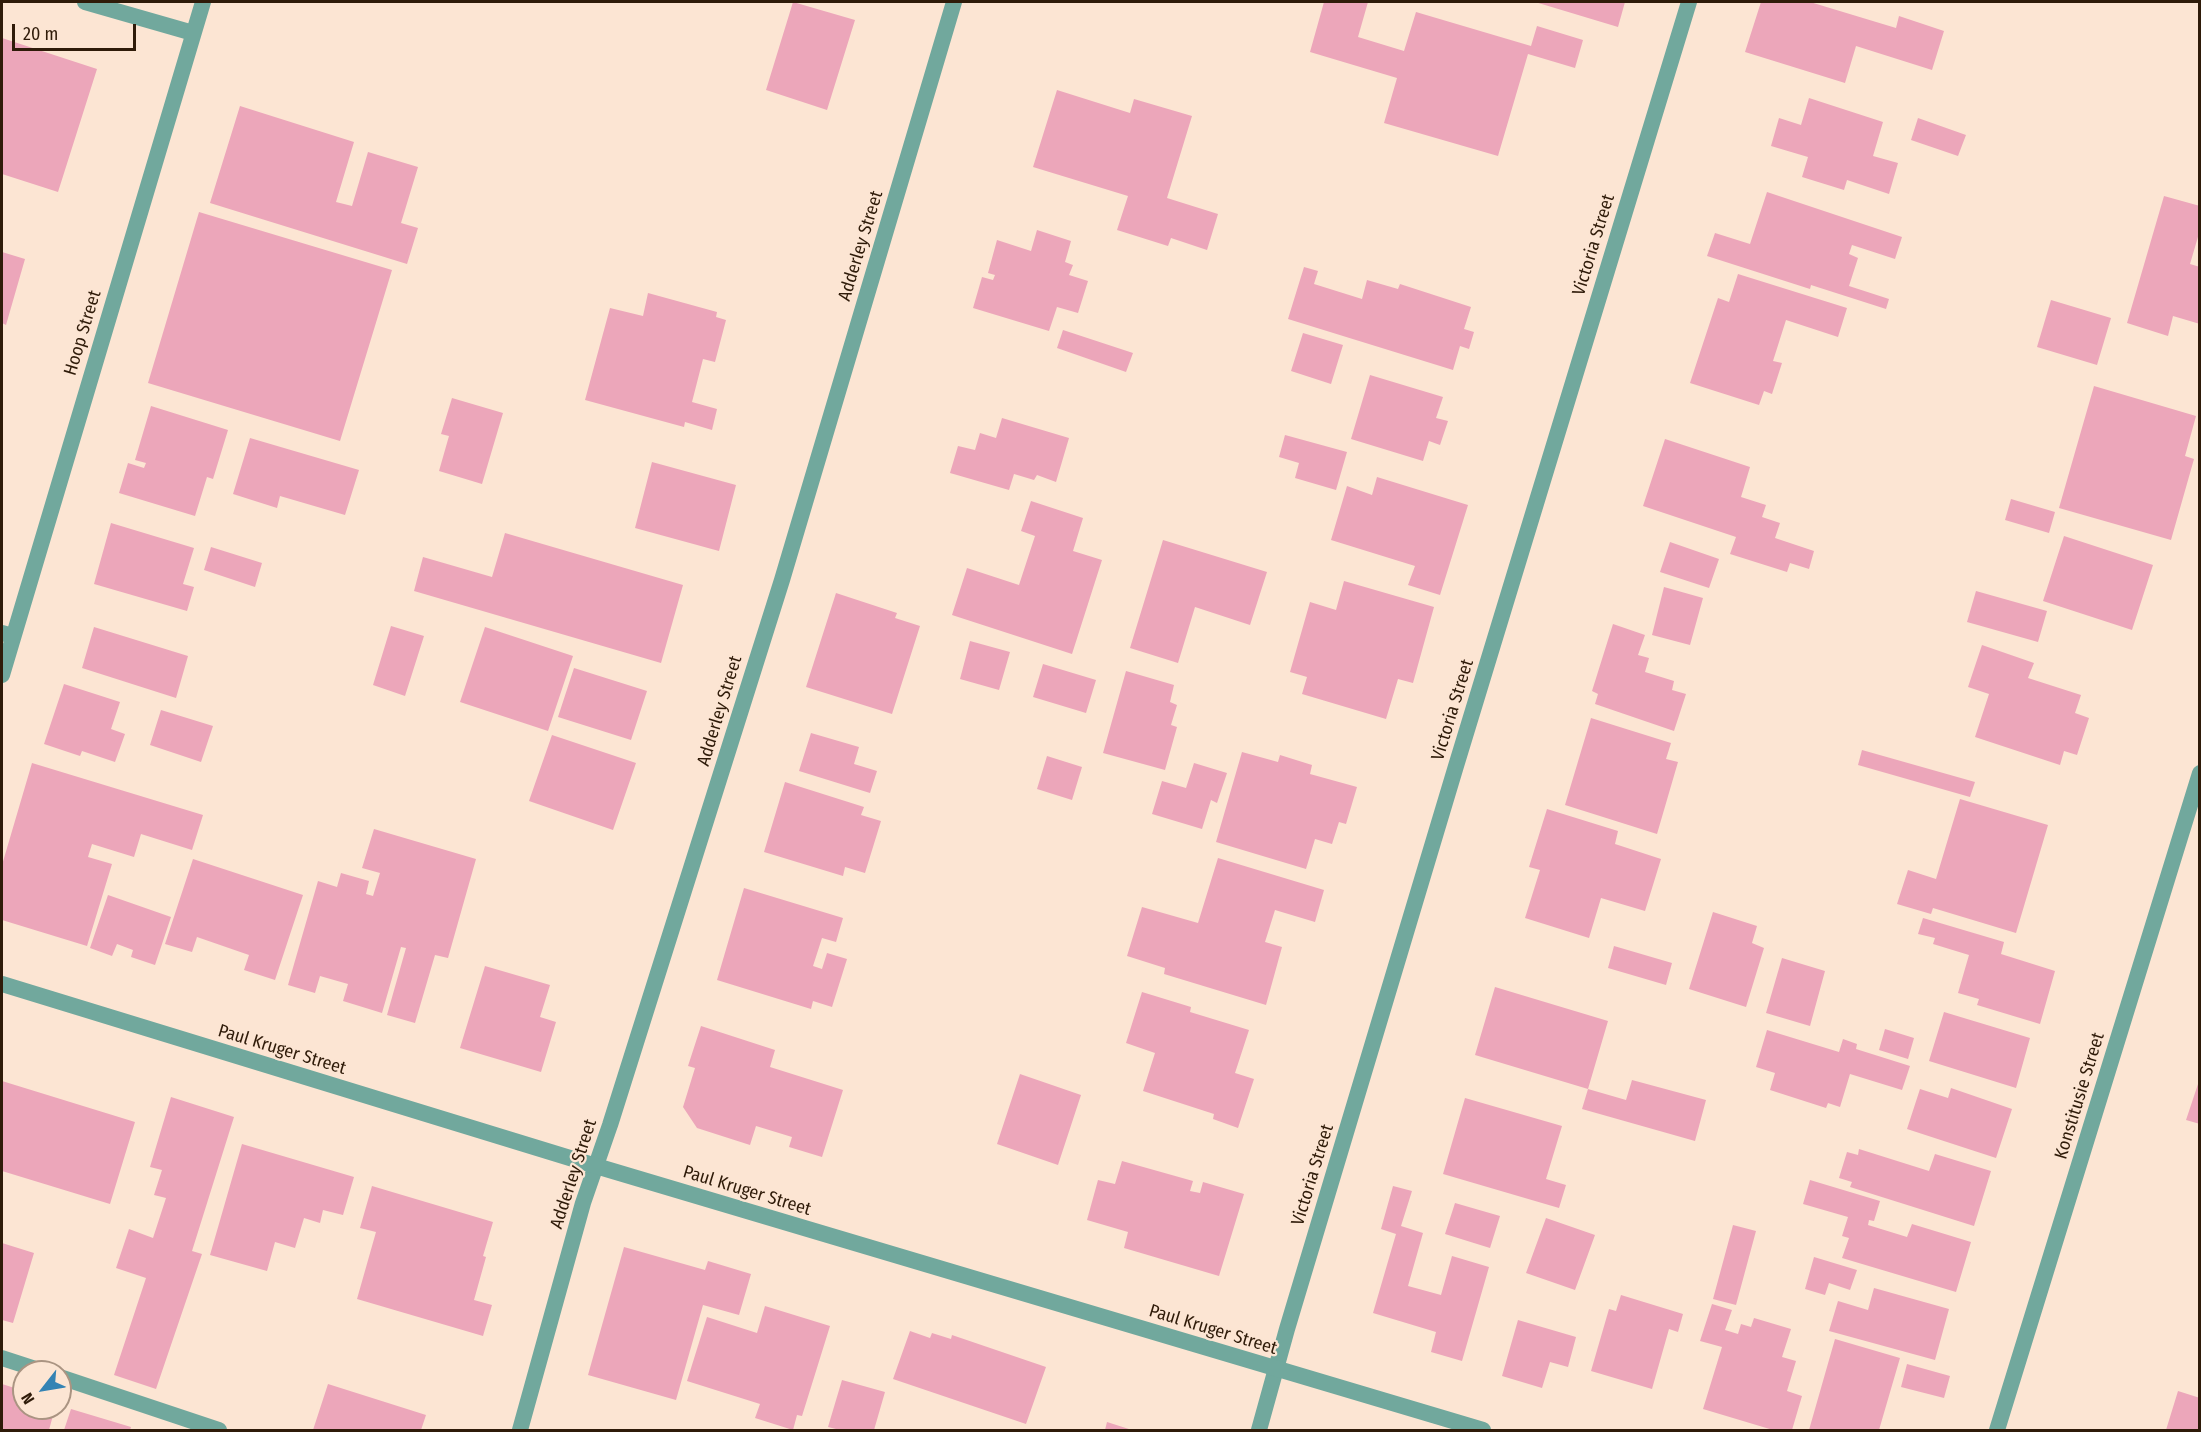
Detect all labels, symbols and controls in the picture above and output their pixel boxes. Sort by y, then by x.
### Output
scale bar [15,12,140,50]
text: 20 m [23,23,58,45]
street label: Adderley Street [834,188,888,304]
street label: Victoria Street [1568,192,1620,298]
street label: Hoop Street [60,288,106,378]
street label: Adderley Street [693,653,747,769]
street label: Victoria Street [1427,657,1479,763]
street label: Paul Kruger Street [215,1020,349,1080]
street label: Konstitusie Street [2050,1030,2110,1162]
street label: Adderley Street [546,1116,602,1232]
street label: Victoria Street [1287,1122,1339,1228]
street label: Paul Kruger Street [680,1161,814,1221]
street label: Paul Kruger Street [1146,1300,1280,1360]
north arrow [12,1360,72,1420]
text: N [17,1389,38,1408]

